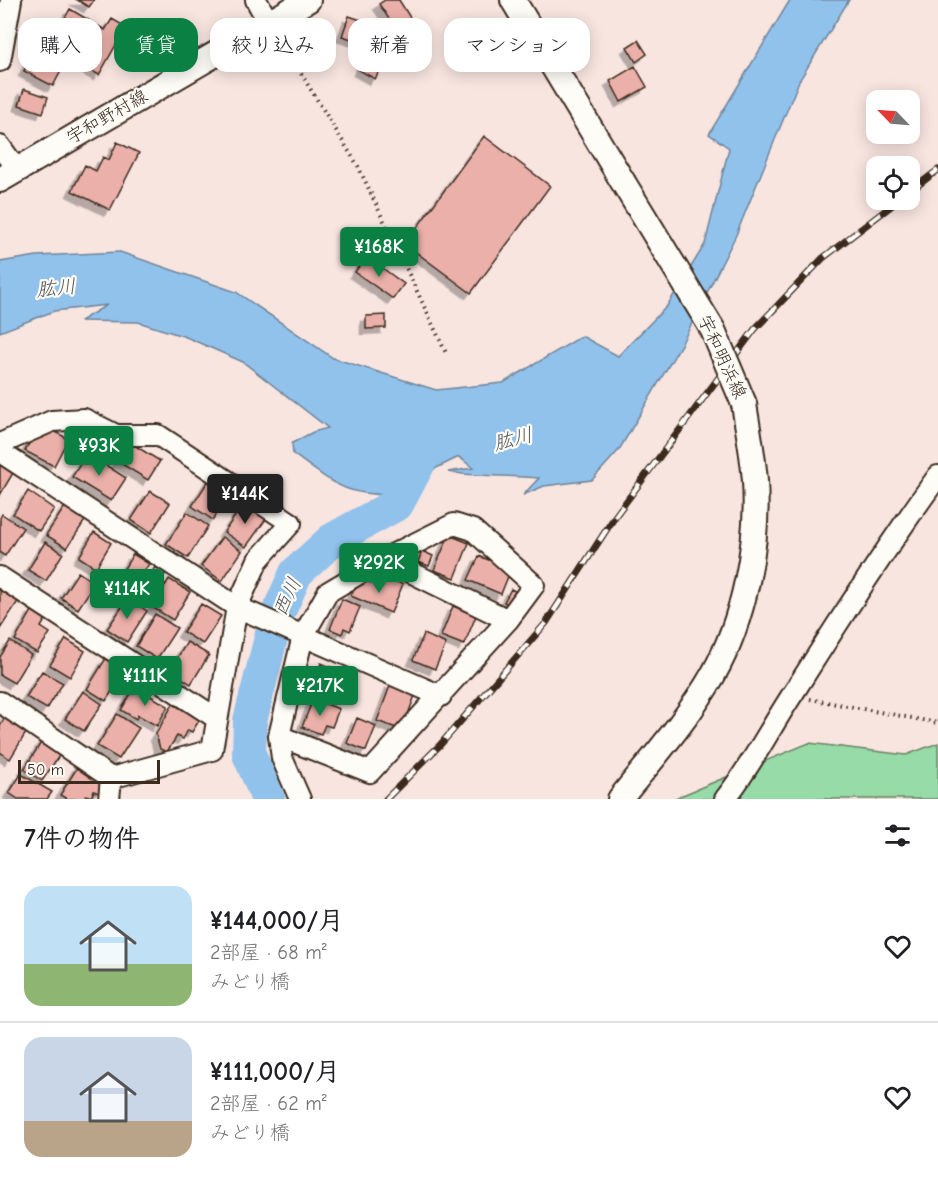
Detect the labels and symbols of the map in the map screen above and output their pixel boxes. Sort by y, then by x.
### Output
street label: 宇和野村線 [63,85,151,149]
north arrow [866,90,920,144]
pin: ¥168K [337,227,421,278]
water label: 肱川 [35,274,77,302]
street label: 宇和明浜線 [693,312,751,402]
water label: 肱川 [491,423,535,455]
pin: ¥93K [63,426,135,477]
pin: ¥144K [203,474,287,525]
pin: ¥292K [337,543,421,594]
pin: ¥114K [85,569,169,620]
water label: 西川 [268,574,306,620]
pin: ¥111K [103,656,187,707]
pin: ¥217K [278,666,362,717]
scale bar [18,757,160,784]

